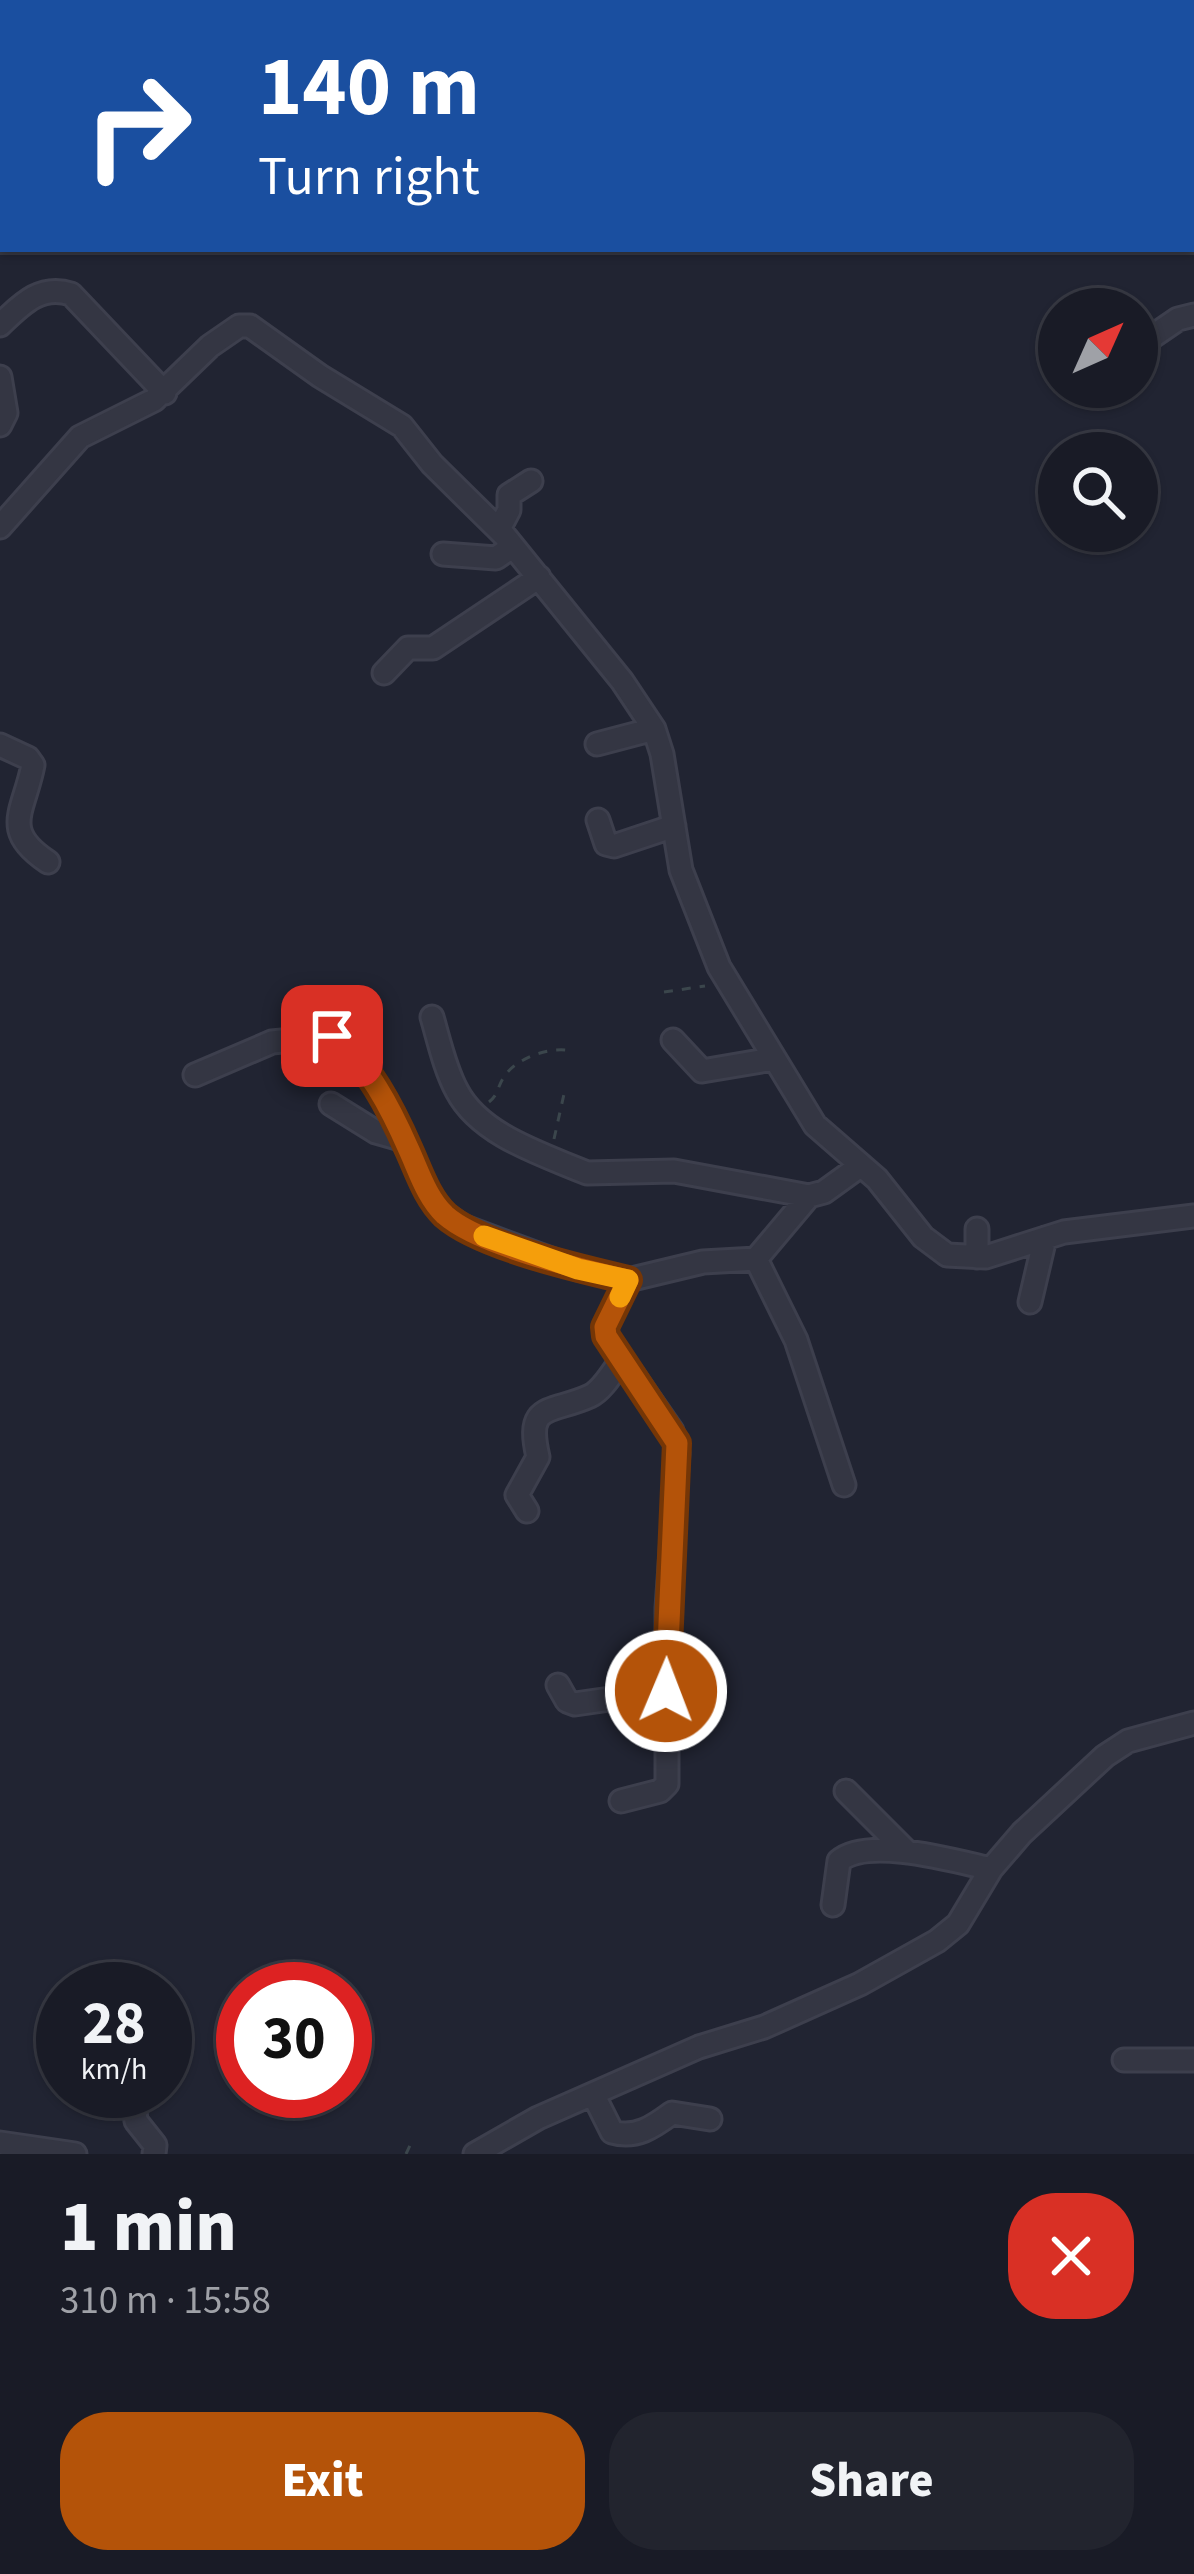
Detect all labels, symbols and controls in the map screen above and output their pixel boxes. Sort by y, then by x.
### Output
text: 140 m [258,28,480,148]
icon: right [60,48,216,204]
text: Turn right [258,139,480,216]
north arrow [1038,288,1158,408]
map controls [1038,288,1158,552]
button: search [1038,432,1158,552]
pin [281,985,383,1087]
icon: arrive [299,1003,365,1069]
position arrow [603,1628,729,1754]
speed limit sign: 30 [216,1962,372,2118]
text: 28 [82,1982,146,2067]
text: km/h [81,2048,147,2091]
text: 1 min [60,2176,237,2279]
button: close [1008,2193,1134,2319]
text: 310 m · 15:58 [60,2273,271,2329]
button: Exit [60,2412,585,2550]
button: Share [609,2412,1134,2550]

